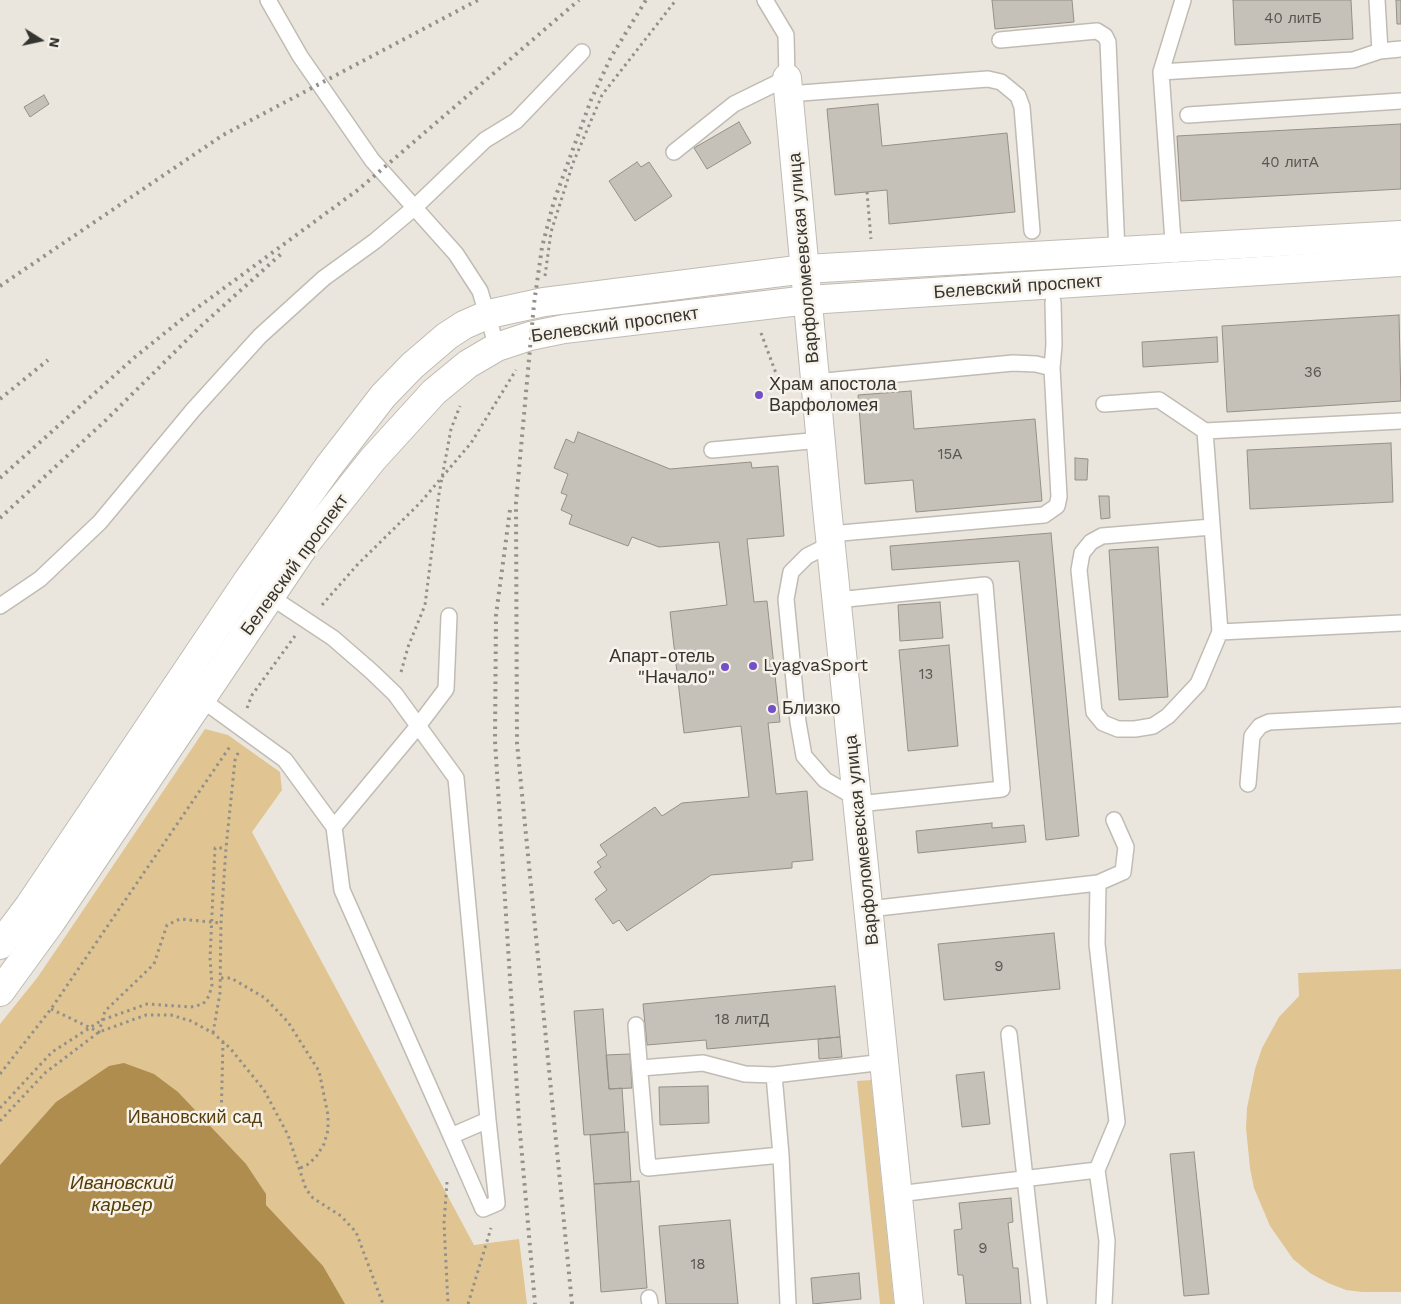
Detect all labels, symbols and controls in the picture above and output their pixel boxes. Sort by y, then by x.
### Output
house number: 40 литБ [1264,10,1322,28]
north arrow [15,15,65,65]
text: N [46,36,64,49]
street label: Варфоломеевская улица [784,152,824,364]
house number: 40 литА [1261,154,1319,172]
street label: Белевский проспект [933,270,1103,304]
street label: Белевский проспект [530,303,700,347]
house number: 36 [1304,364,1322,382]
place label: Храм апостола Варфоломея [769,374,896,416]
marker: Храм апостола Варфоломея [753,389,765,401]
house number: 15А [938,446,962,464]
street label: Белевский проспект [237,490,353,640]
place label: Апарт-отель "Начало" [609,646,715,689]
place label: LyagvaSport [763,655,868,677]
marker: LyagvaSport [747,660,759,672]
marker: Апарт-отель "Начало" [719,661,731,673]
house number: 13 [919,666,933,684]
place label: Близко [782,698,841,720]
marker: Близко [766,703,778,715]
street label: Варфоломеевская улица [840,734,884,946]
house number: 9 [994,958,1004,976]
house number: 18 литД [715,1011,769,1029]
park label: Ивановский сад [128,1107,262,1129]
water label: Ивановский карьер [70,1172,174,1216]
house number: 9 [978,1240,988,1258]
house number: 18 [690,1256,706,1274]

